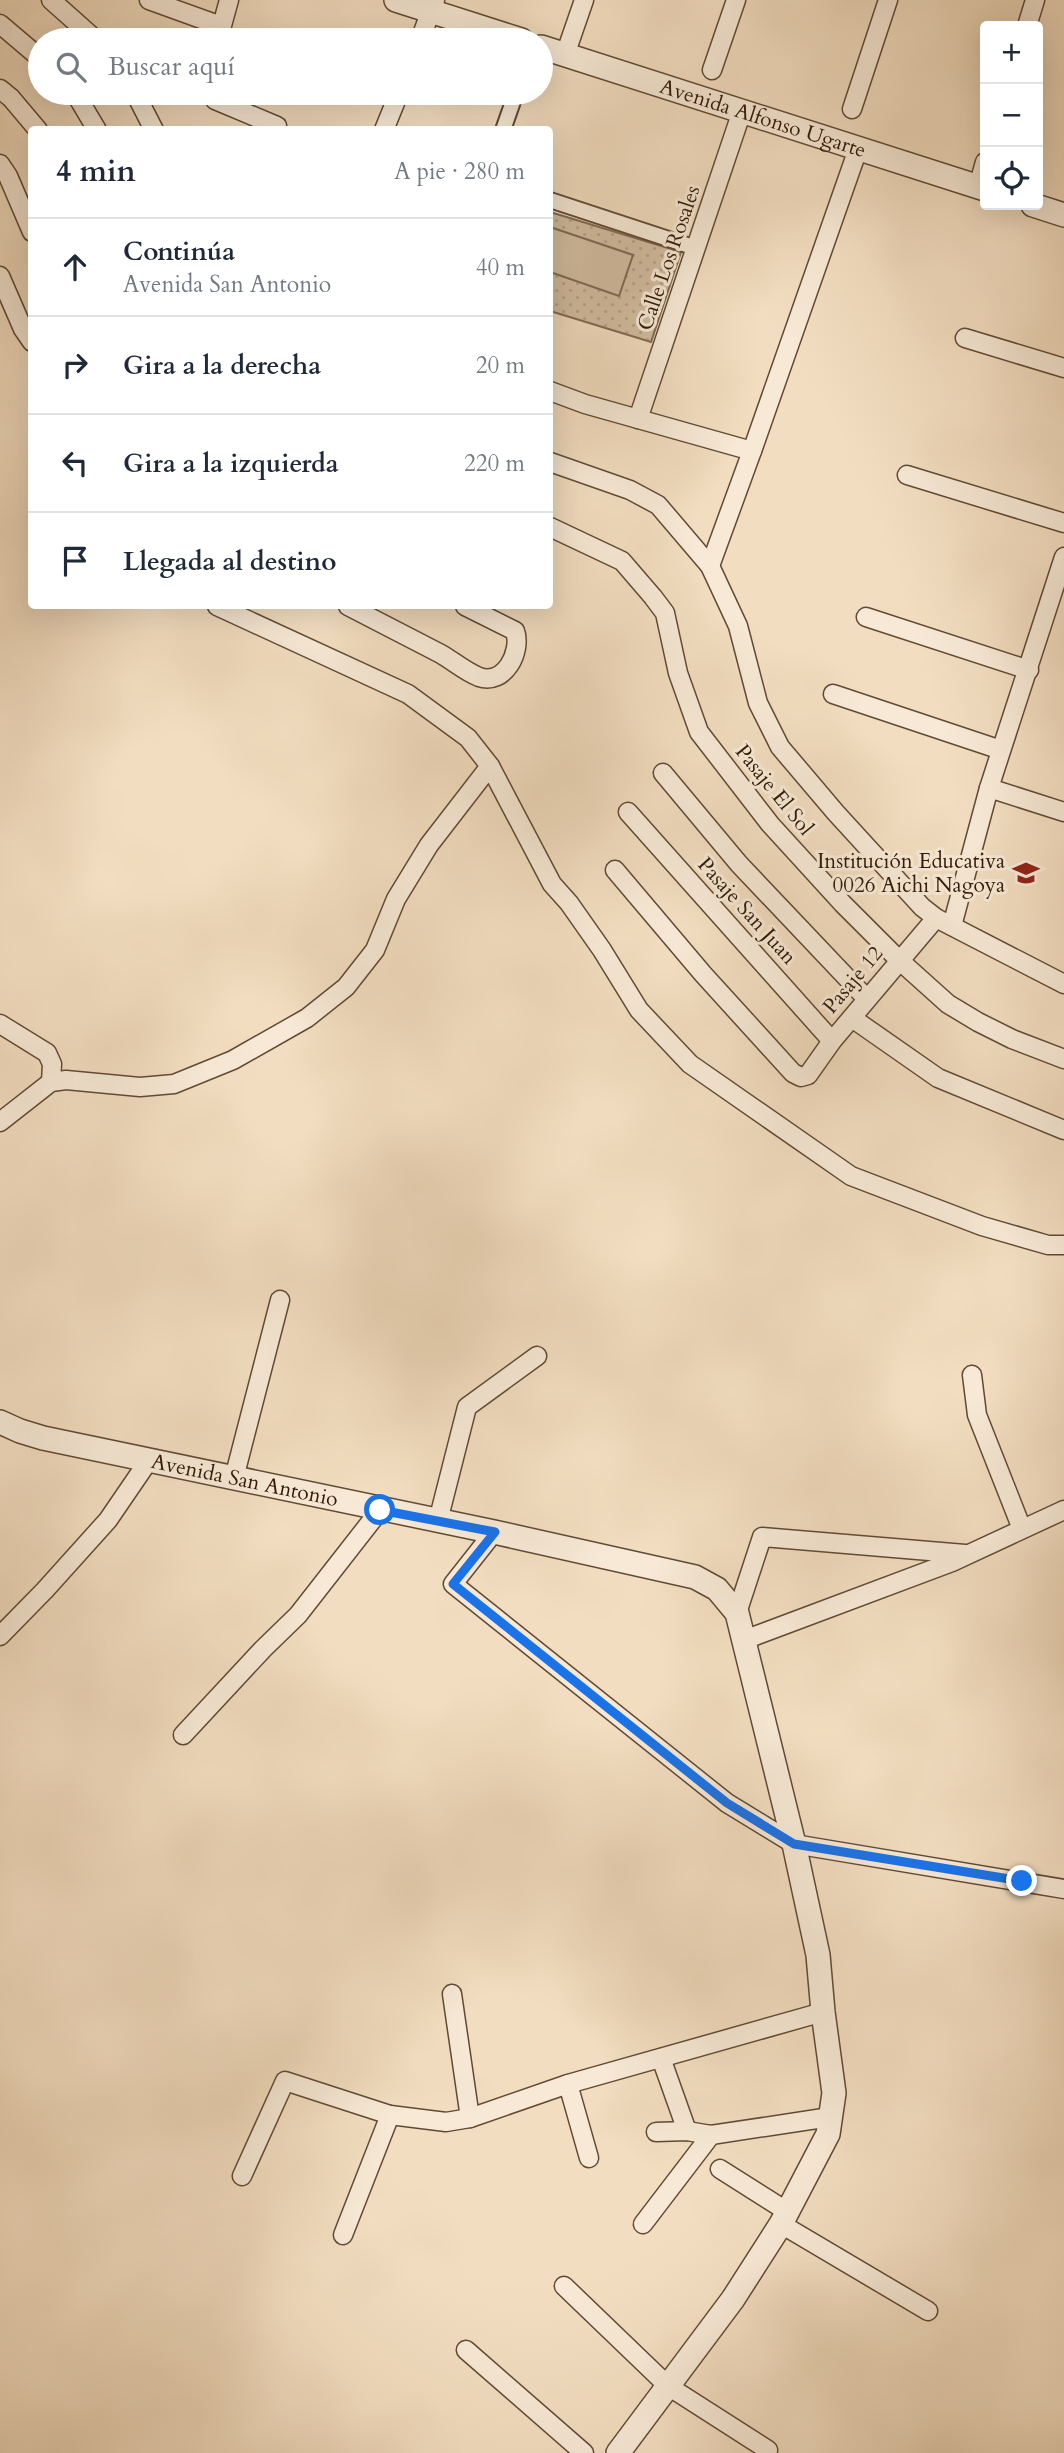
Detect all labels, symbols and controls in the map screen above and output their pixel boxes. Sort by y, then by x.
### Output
map controls [980,21,1043,210]
button: + [980,21,1043,84]
search box [28,28,553,105]
icon: search [52,48,90,86]
text: Buscar aquí [108,49,235,84]
street label: Avenida Alfonso Ugarte [656,71,870,165]
button: − [980,84,1043,147]
button: locate [980,147,1043,210]
text: 4 min [56,151,136,192]
text: A pie · 280 m [394,156,525,187]
street label: Calle Los Rosales [631,182,707,334]
text: Continúa [123,234,235,269]
icon: ahead [56,248,94,286]
text: 40 m [476,252,525,283]
text: Avenida San Antonio [123,269,331,300]
icon: right [56,346,94,384]
text: Gira a la derecha [123,348,321,383]
text: 20 m [476,350,525,381]
icon: left [56,444,94,482]
text: Gira a la izquierda [123,446,339,481]
text: 220 m [464,448,525,479]
icon: arrive [56,542,94,580]
text: Llegada al destino [123,544,337,579]
street label: Pasaje El Sol [728,738,820,842]
place label: Institución Educativa 0026 Aichi Nagoya [817,847,1005,900]
street label: Pasaje San Juan [691,851,803,971]
school or university icon: Institución Educativa 0026 Aichi Nagoya [1011,858,1041,888]
street label: Pasaje 12 [816,940,890,1020]
street label: Avenida San Antonio [149,1446,341,1514]
route start [364,1494,395,1525]
route end [1006,1865,1037,1896]

